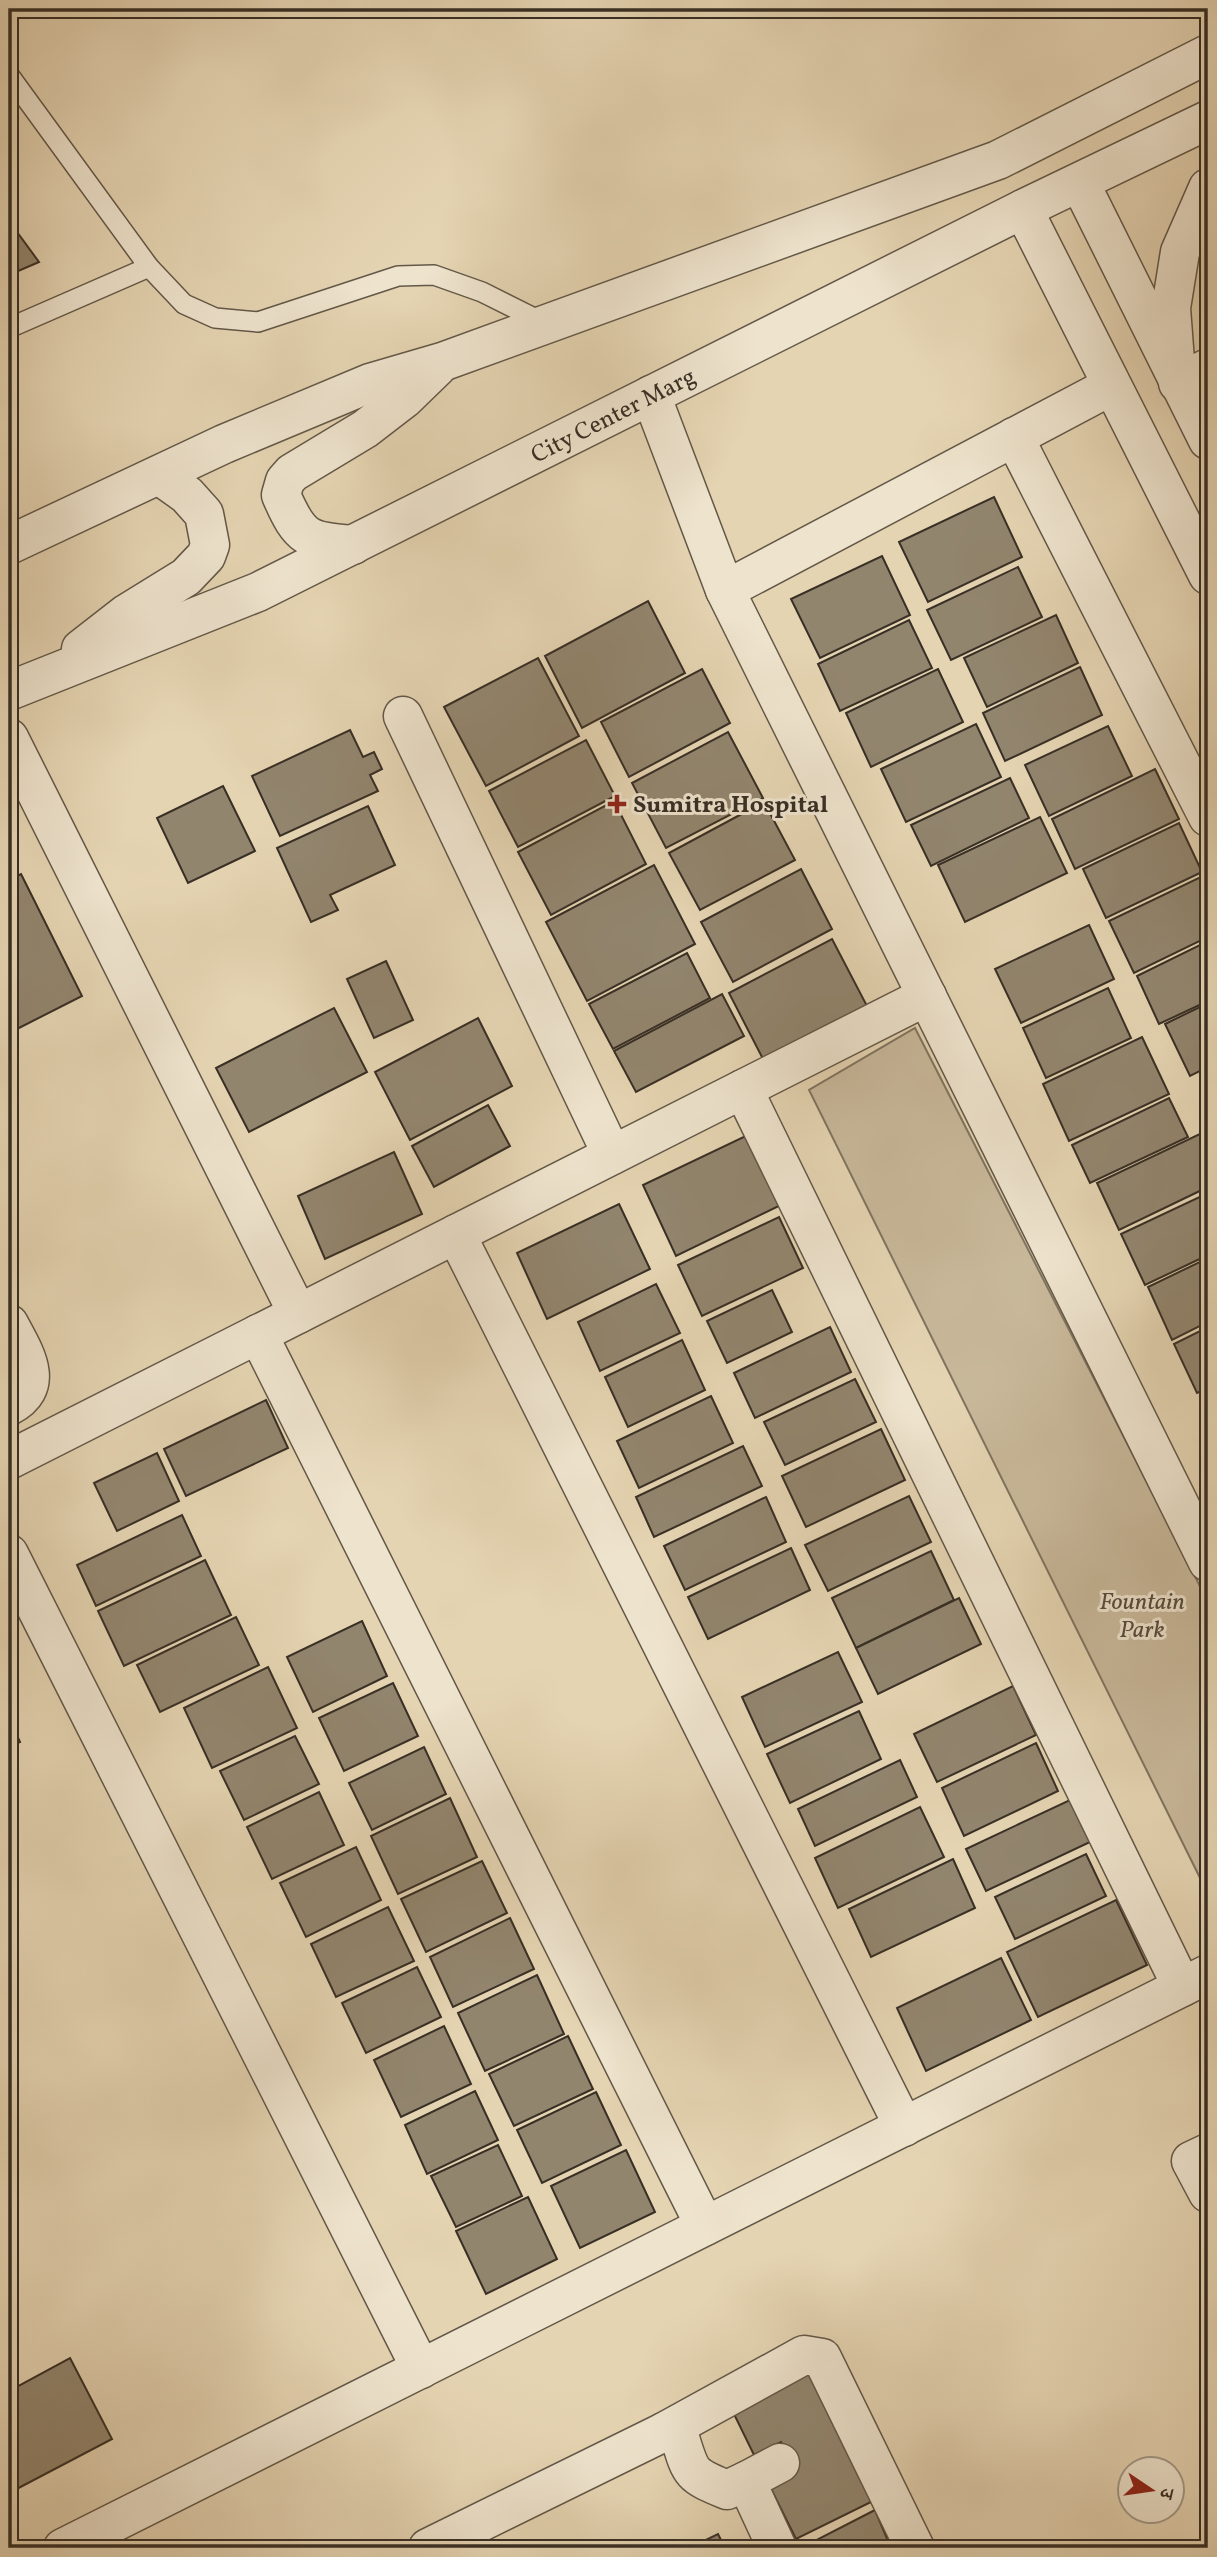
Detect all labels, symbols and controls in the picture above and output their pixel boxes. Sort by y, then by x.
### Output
street label: City Center Marg [526,361,702,473]
place label: Sumitra Hospital [633,789,828,823]
marker: Sumitra Hospital [607,794,627,814]
park label: Fountain Park [1099,1586,1185,1648]
north arrow [1116,2456,1186,2526]
text: उ [1152,2484,1180,2502]

